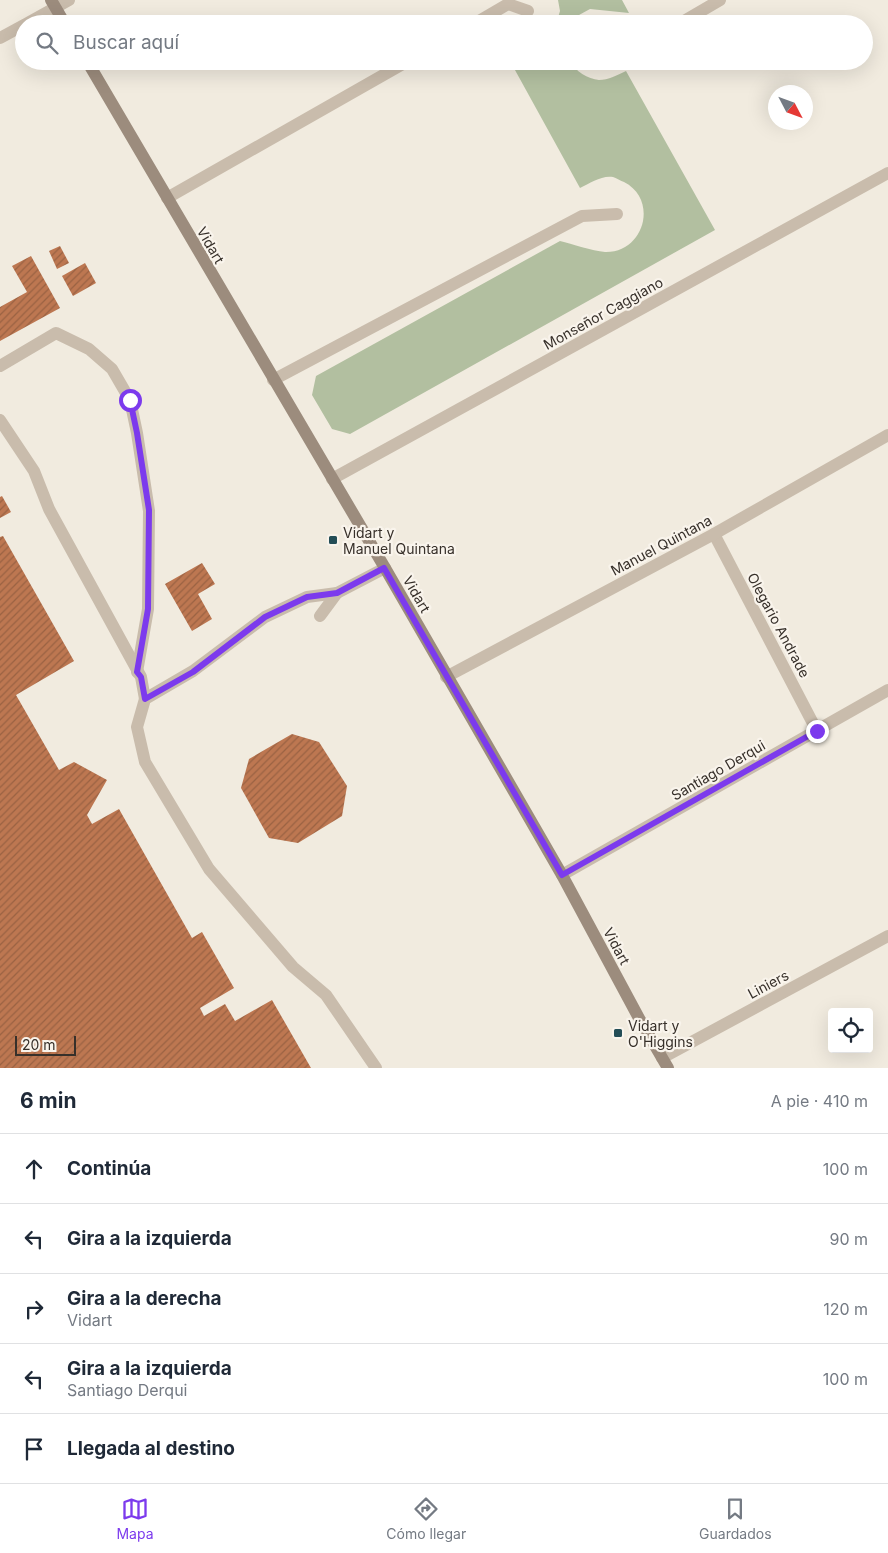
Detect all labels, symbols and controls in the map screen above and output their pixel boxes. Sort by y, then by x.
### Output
search box [15,15,873,70]
icon: search [33,29,61,57]
text: Buscar aquí [73,31,179,54]
north arrow [768,85,813,130]
street label: Vidart [194,224,228,267]
street label: Monseñor Caggiano [540,273,666,353]
route start [119,389,142,412]
street label: Manuel Quintana [608,511,714,579]
place label: Vidart y Manuel Quintana [343,524,455,557]
marker: Vidart y Manuel Quintana [327,534,339,546]
street label: Olegario Andrade [744,570,814,680]
street label: Vidart [400,573,434,616]
route end [806,720,829,743]
street label: Santiago Derqui [668,736,768,804]
street label: Vidart [600,925,634,968]
street label: Liniers [745,966,791,1002]
map controls [828,1008,873,1053]
button: locate [828,1008,873,1053]
place label: Vidart y O'Higgins [628,1017,693,1050]
marker: Vidart y O'Higgins [612,1027,624,1039]
scale bar [15,1033,76,1056]
text: 20 m [22,1036,56,1053]
text: 6 min [20,1088,77,1113]
text: A pie · 410 m [771,1091,868,1111]
icon: ahead [20,1155,48,1183]
text: Continúa [67,1157,151,1180]
text: 100 m [823,1159,868,1179]
icon: left [20,1225,48,1253]
text: Gira a la izquierda [67,1227,232,1250]
text: 90 m [829,1229,868,1249]
text: Gira a la derecha [67,1287,222,1310]
icon: right [20,1295,48,1323]
text: 120 m [823,1299,868,1319]
text: Vidart [67,1310,112,1330]
text: Gira a la izquierda [67,1357,232,1380]
icon: left [20,1365,48,1393]
text: 100 m [823,1369,868,1389]
text: Santiago Derqui [67,1380,187,1400]
icon: arrive [20,1435,48,1463]
text: Llegada al destino [67,1437,235,1460]
tab: Mapa [116,1495,154,1542]
tab: Cómo llegar [386,1495,466,1542]
tab: Guardados [699,1495,772,1542]

